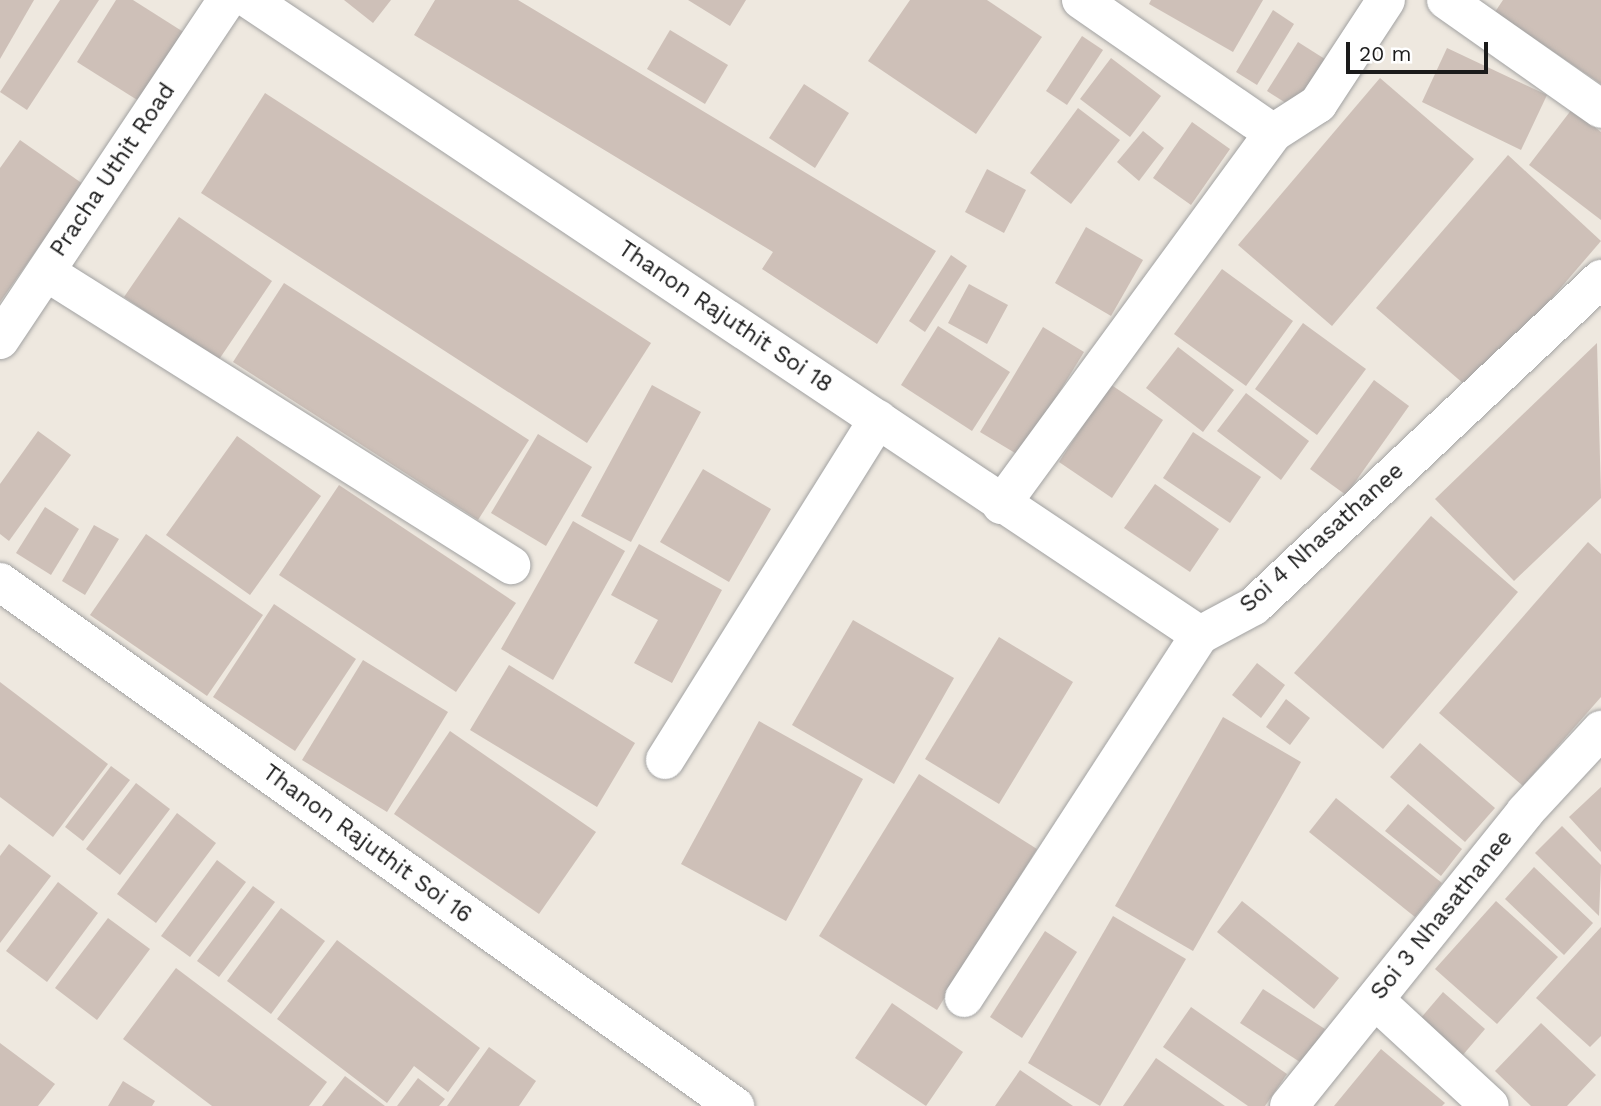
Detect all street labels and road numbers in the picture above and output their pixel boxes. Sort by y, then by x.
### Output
street label: Pracha Uthit Road [45,78,181,262]
street label: Thanon Rajuthit Soi 18 [613,235,837,399]
street label: Soi 4 Nhasathanee [1234,457,1410,619]
street label: Thanon Rajuthit Soi 16 [257,759,477,929]
street label: Soi 3 Nhasathanee [1365,825,1519,1005]

